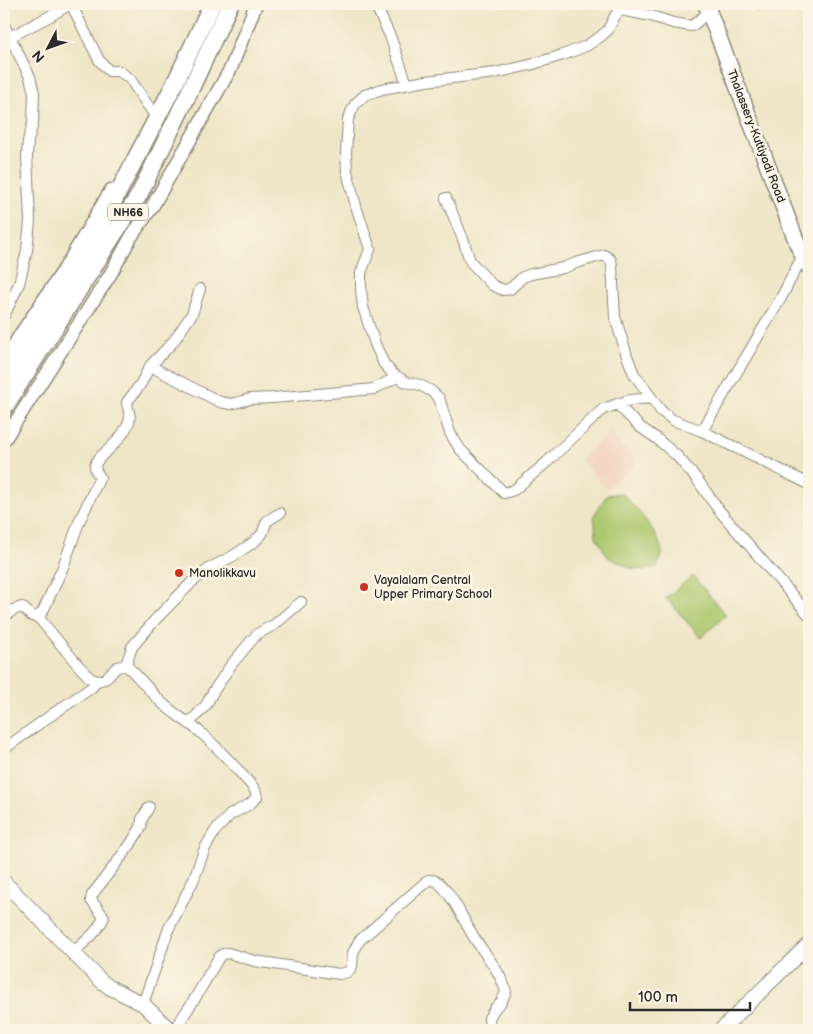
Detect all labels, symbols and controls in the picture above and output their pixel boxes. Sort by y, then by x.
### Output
north arrow [22,22,72,72]
text: N [29,47,48,66]
street label: Thalassery-Kuttiyadi Road [724,67,788,205]
road number: NH66 [108,203,148,220]
place label: Manolikkavu [189,566,256,581]
marker: Manolikkavu [173,567,185,579]
place label: Vayalalam Central Upper Primary School [374,573,492,602]
marker: Vayalalam Central Upper Primary School [358,581,370,593]
scale bar [630,979,750,1011]
text: 100 m [638,988,678,1007]

